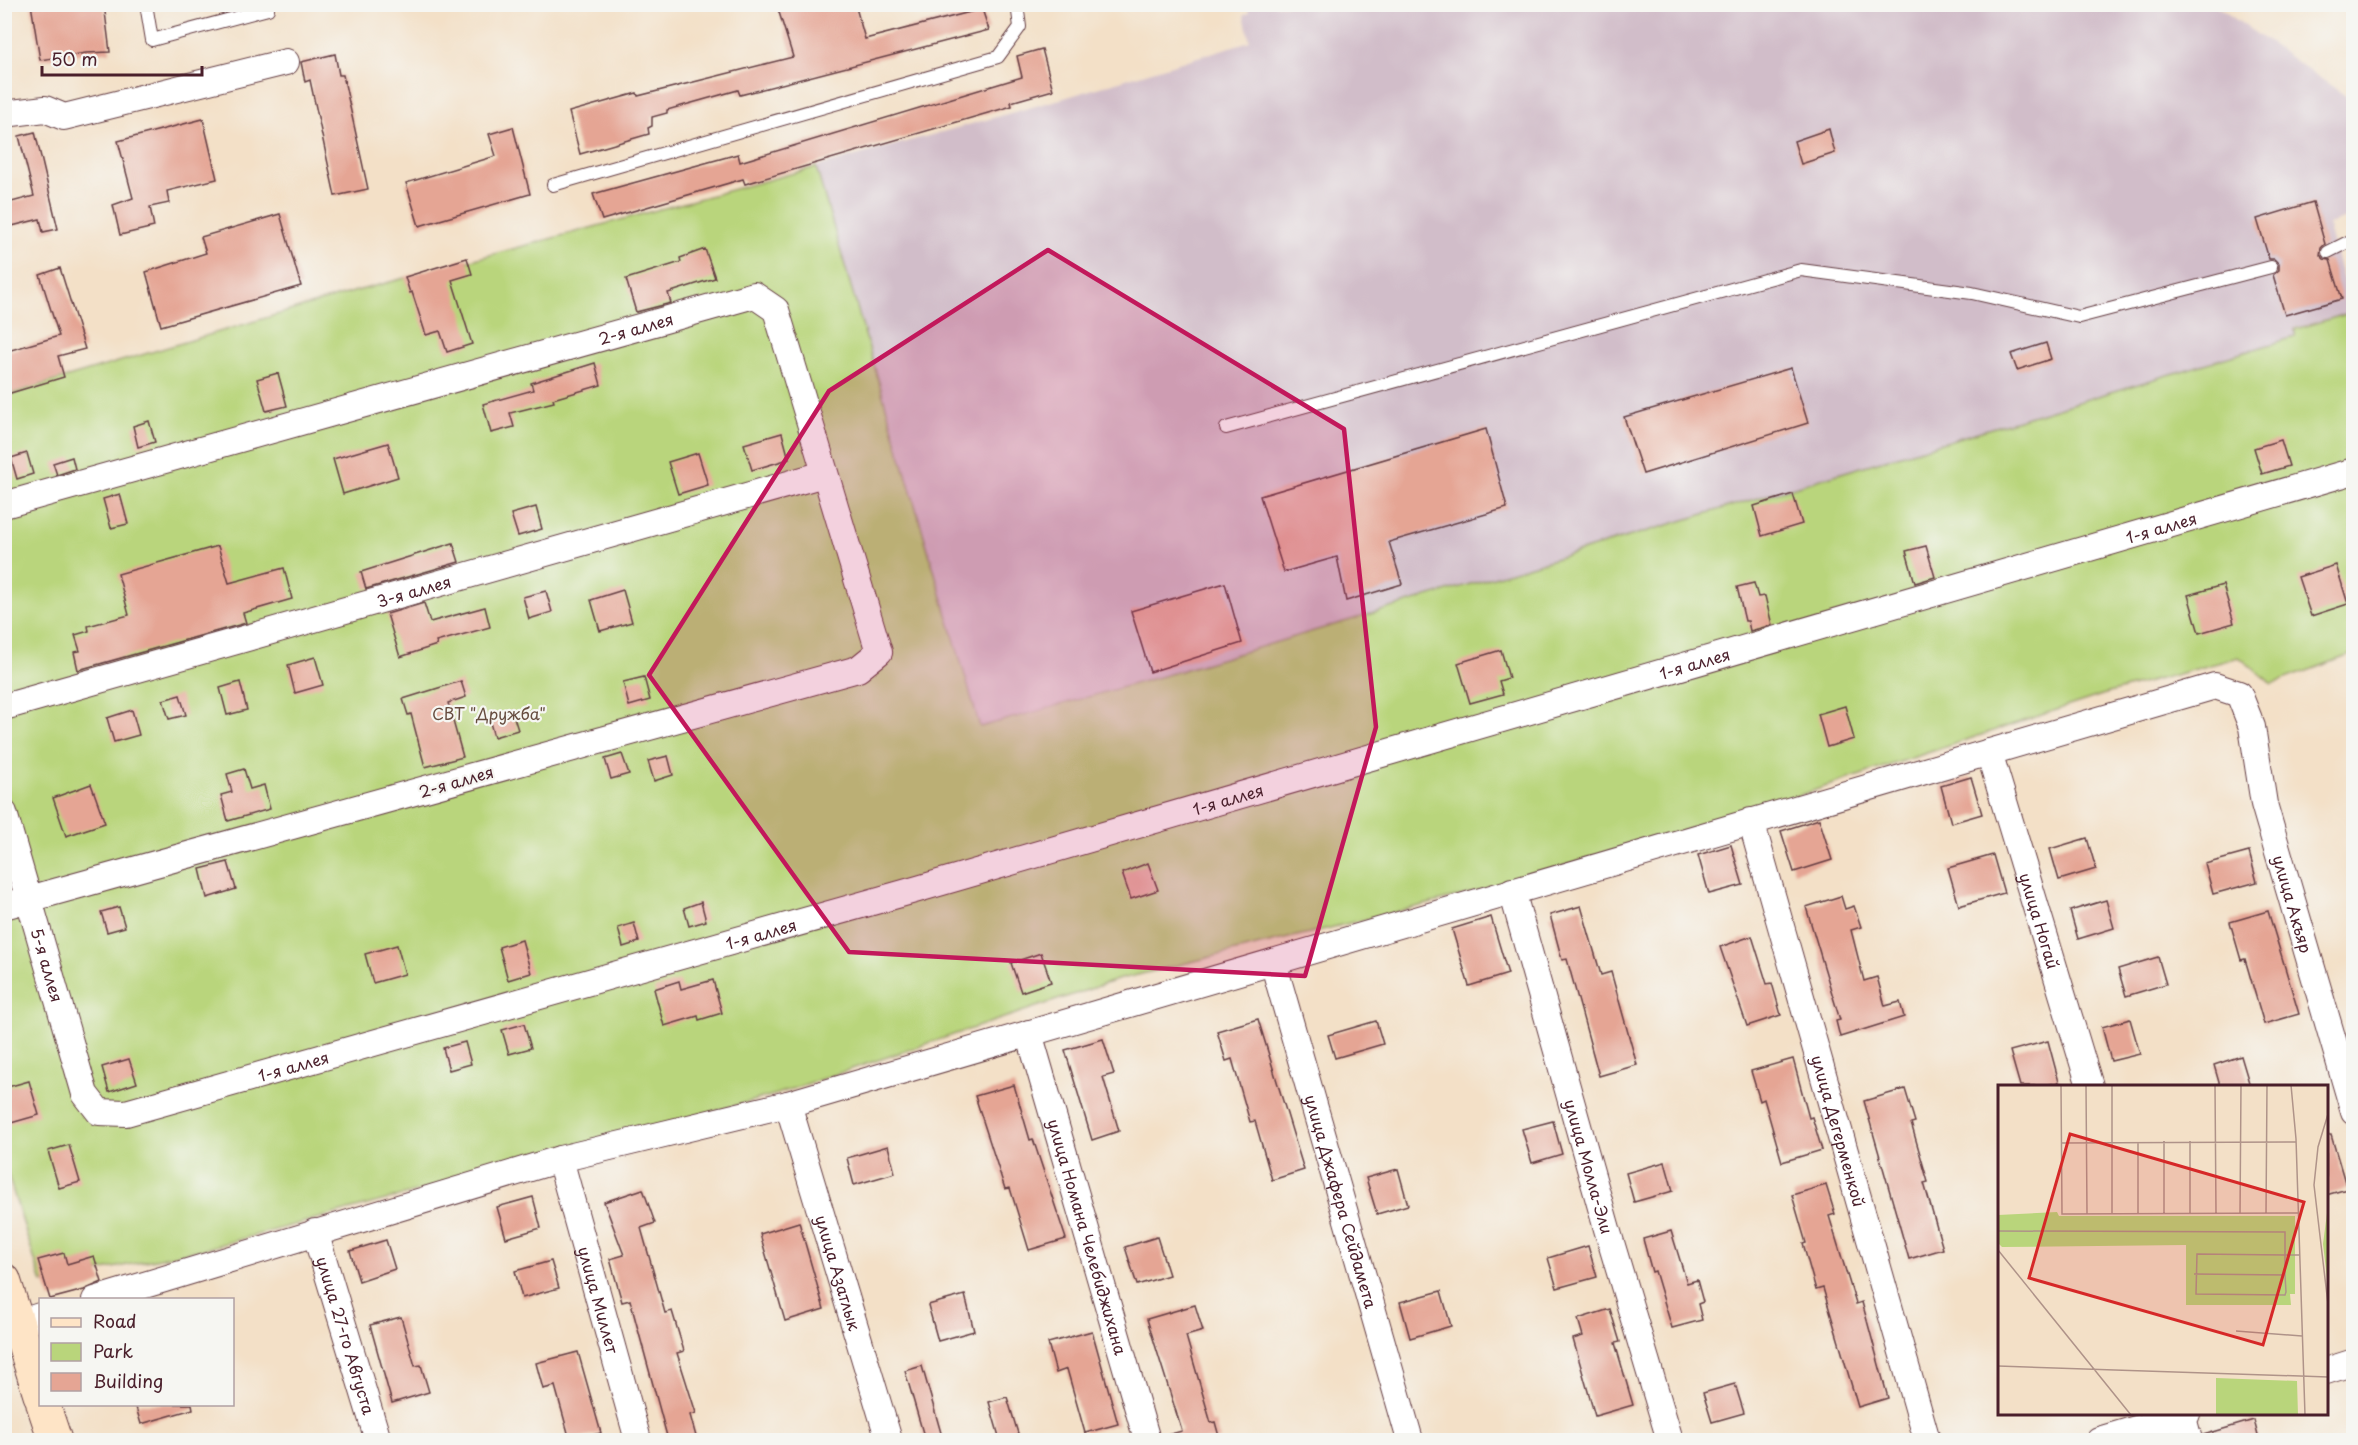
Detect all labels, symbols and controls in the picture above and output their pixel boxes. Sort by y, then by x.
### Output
scale bar [42,39,202,77]
text: 50 m [51,45,98,72]
street label: 2-я аллея [595,306,676,350]
street label: 1-я аллея [2123,505,2199,549]
street label: 3-я аллея [374,569,454,613]
street label: 1-я аллея [1656,641,1733,685]
park label: СВТ "Дружба" [432,701,546,725]
street label: 2-я аллея [416,759,496,803]
street label: 1-я аллея [1189,777,1266,821]
street label: улица Акъяр [2267,852,2319,956]
street label: улица Ногай [2014,869,2066,972]
street label: 1-я аллея [723,912,799,955]
street label: 5-я аллея [26,925,70,1005]
street label: 1-я аллея [255,1044,331,1087]
street label: улица Дегерменкой [1806,1052,1872,1209]
inset map [1998,1085,2328,1415]
street label: улица Джафера Сейдамета [1300,1092,1384,1311]
street label: улица Молла-Эли [1559,1096,1620,1236]
street label: улица Номана Челебиджихана [1042,1116,1134,1358]
street label: улица Азатлык [810,1212,868,1334]
street label: улица Миллет [573,1243,625,1356]
street label: улица 27-го Августа [311,1253,382,1418]
legend [39,1298,234,1406]
text: Road [93,1307,137,1334]
text: Park [93,1337,133,1364]
text: Building [93,1367,163,1394]

